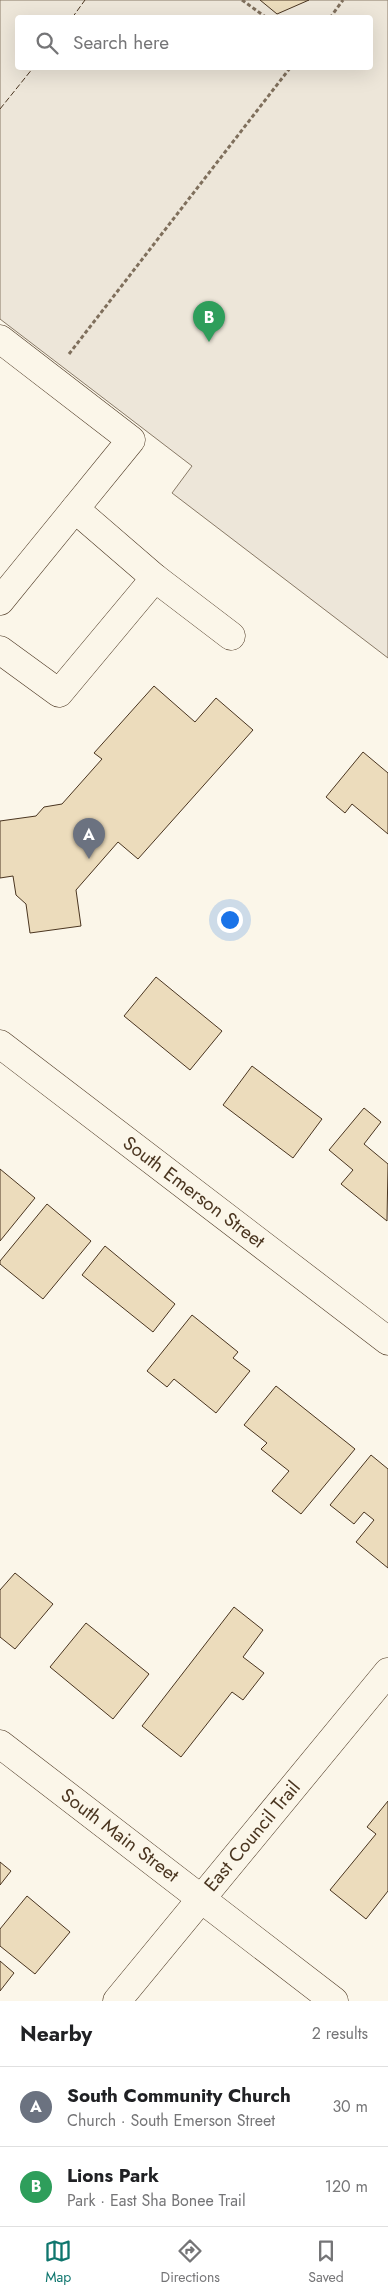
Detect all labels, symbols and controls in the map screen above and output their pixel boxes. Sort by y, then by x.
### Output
search box [15,15,373,70]
icon: search [33,29,61,57]
text: Search here [73,29,169,56]
pin: B [193,301,225,342]
pin: A [73,818,105,859]
your location [217,907,243,933]
street label: South Emerson Street [117,1130,271,1255]
street label: East Council Trail [198,1775,306,1897]
street label: South Main Street [55,1782,185,1889]
text: Nearby [20,2019,92,2049]
text: 2 results [312,2022,368,2045]
text: South Community Church [67,2082,291,2109]
text: A [30,2095,42,2118]
text: 30 m [332,2095,368,2118]
text: Church · South Emerson Street [67,2109,275,2132]
text: Lions Park [67,2162,159,2189]
text: B [31,2175,41,2198]
text: 120 m [325,2175,368,2198]
text: Park · East Sha Bonee Trail [67,2189,246,2212]
tab: Map [44,2237,72,2287]
tab: Directions [161,2237,220,2287]
tab: Saved [308,2237,344,2287]

